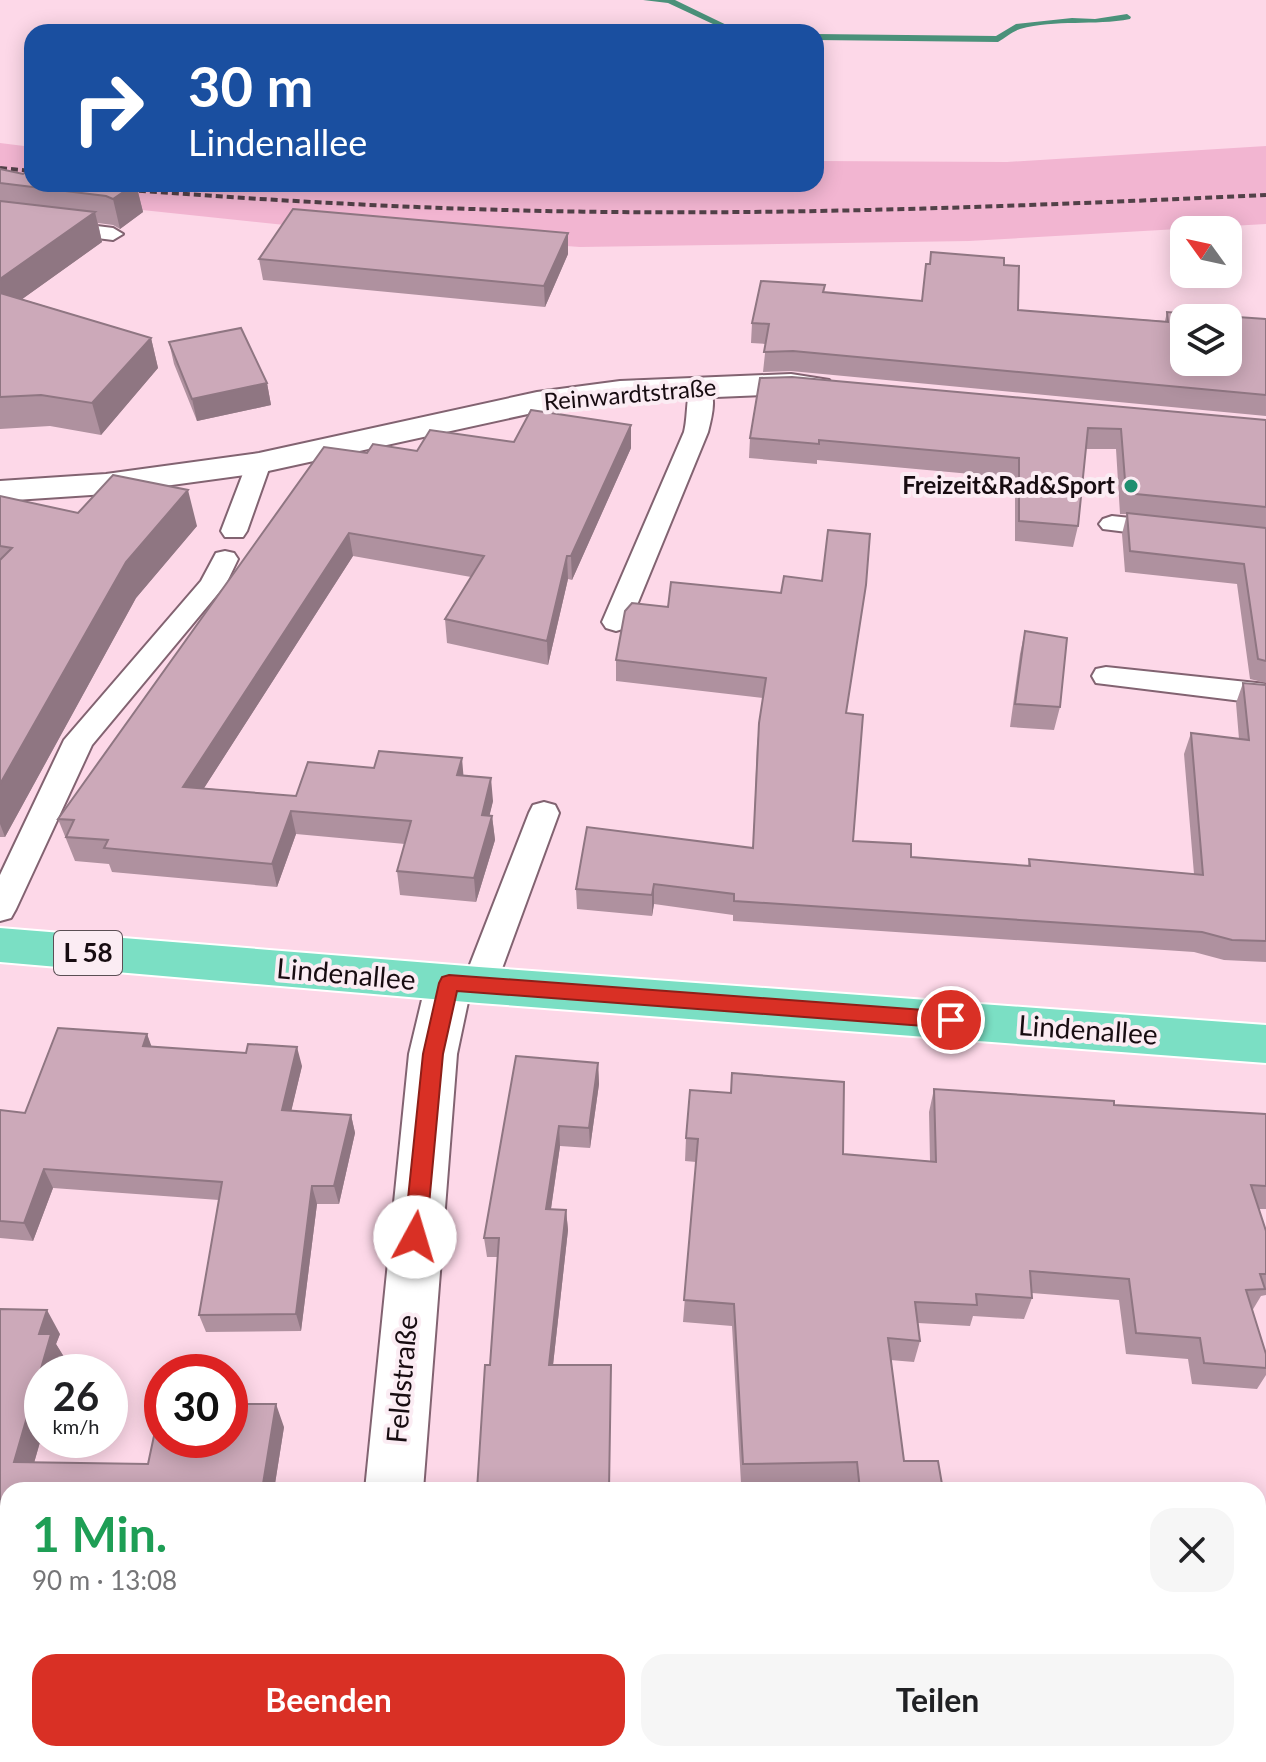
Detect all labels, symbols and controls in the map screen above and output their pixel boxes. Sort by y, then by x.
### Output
text: 30 m [188,52,313,119]
icon: right [56,56,160,160]
text: Lindenallee [188,120,367,164]
north arrow [1170,216,1242,288]
map controls [1170,216,1242,376]
button: layers [1170,304,1242,376]
street label: Reinwardtstraße [542,372,717,415]
place label: Freizeit&Rad&Sport [902,470,1115,499]
marker: Freizeit&Rad&Sport [1122,477,1140,495]
road number: L 58 [54,931,122,975]
street label: Lindenallee [275,950,417,996]
pin [917,986,985,1054]
icon: arrive [929,998,973,1042]
street label: Lindenallee [1017,1007,1159,1051]
position arrow [373,1195,457,1279]
street label: Feldstraße [378,1313,424,1445]
speed limit sign: 30 [144,1354,248,1458]
text: 26 [53,1372,99,1420]
text: km/h [53,1414,99,1438]
text: 1 Min. [32,1505,167,1562]
button: close [1150,1508,1234,1592]
text: 90 m · 13:08 [32,1564,177,1596]
button: Beenden [32,1654,625,1746]
button: Teilen [641,1654,1234,1746]

